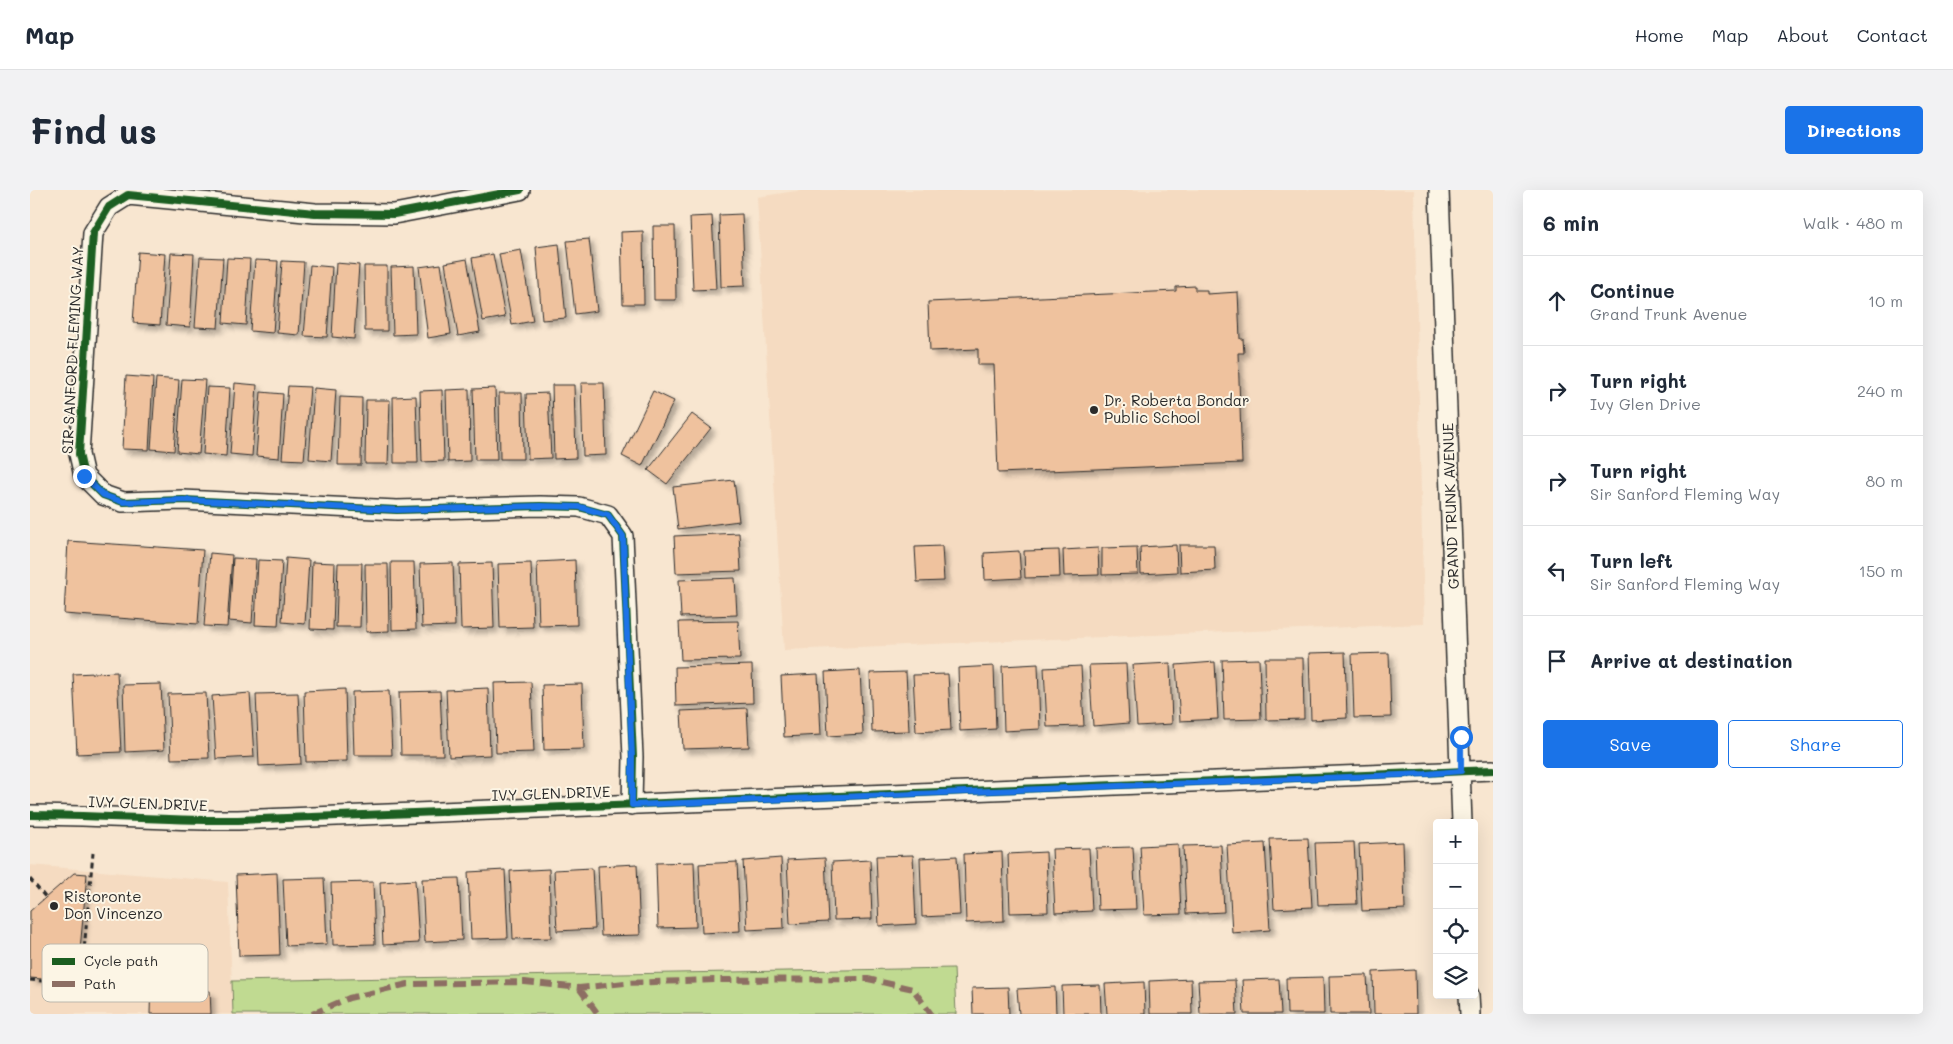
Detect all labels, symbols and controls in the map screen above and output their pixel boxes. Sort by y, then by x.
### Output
text: Map [25,19,74,50]
text: Home [1635,23,1684,47]
text: Map [1712,23,1748,47]
text: About [1776,23,1829,47]
text: Contact [1857,23,1928,47]
button: Directions [1785,106,1923,154]
text: Find us [30,107,157,153]
text: 6 min [1543,209,1599,236]
text: Walk · 480 m [1802,212,1903,233]
street label: SIR SANFORD FLEMING WAY [57,246,87,454]
text: Continue [1590,278,1675,303]
icon: ahead [1543,287,1571,315]
text: 10 m [1868,290,1903,311]
text: Grand Trunk Avenue [1590,303,1748,324]
text: Turn right [1590,368,1687,393]
icon: right [1543,377,1571,405]
text: 240 m [1857,380,1903,401]
place label: Dr. Roberta Bondar Public School [1104,390,1250,427]
text: Ivy Glen Drive [1590,393,1701,414]
marker: Dr. Roberta Bondar Public School [1088,404,1100,416]
street label: GRAND TRUNK AVENUE [1437,422,1463,589]
text: Turn right [1590,458,1687,483]
route end [73,465,96,488]
icon: right [1543,467,1571,495]
text: 80 m [1866,470,1903,491]
text: Sir Sanford Fleming Way [1590,483,1780,504]
text: Turn left [1590,548,1673,573]
icon: left [1543,557,1571,585]
text: 150 m [1859,560,1903,581]
text: Sir Sanford Fleming Way [1590,573,1780,594]
icon: arrive [1543,647,1571,675]
text: Arrive at destination [1590,648,1793,673]
button: Save [1543,720,1718,768]
button: Share [1728,720,1903,768]
route start [1450,726,1473,749]
street label: IVY GLEN DRIVE [491,781,611,805]
street label: IVY GLEN DRIVE [88,791,208,815]
map controls [1433,819,1478,999]
button: + [1433,819,1478,864]
button: − [1433,864,1478,909]
place label: Ristoronte Don Vincenzo [64,886,163,923]
marker: Ristoronte Don Vincenzo [48,900,60,912]
button: locate [1433,909,1478,954]
legend [42,944,208,1002]
text: Cycle path [84,951,158,970]
button: layers [1433,954,1478,999]
text: Path [84,974,115,993]

